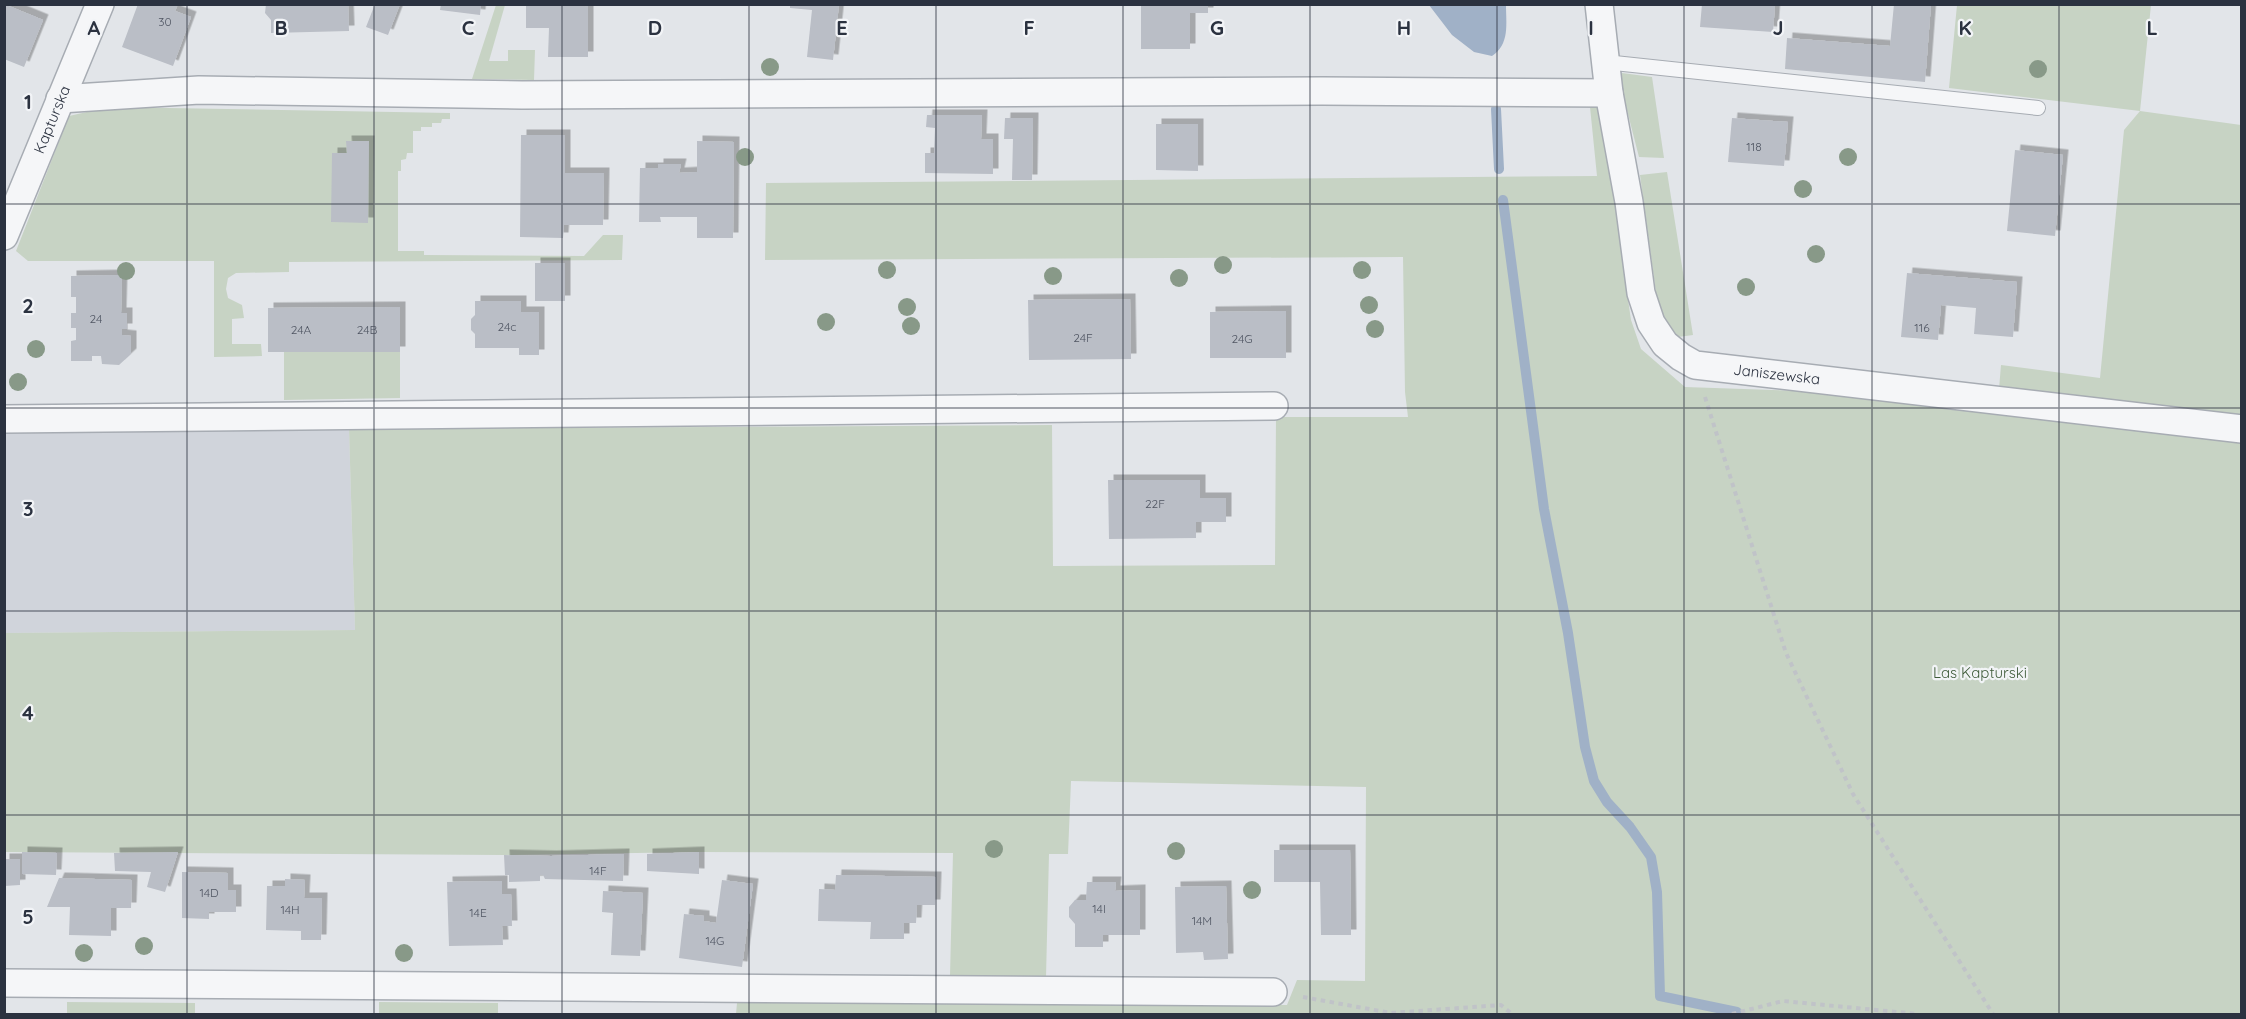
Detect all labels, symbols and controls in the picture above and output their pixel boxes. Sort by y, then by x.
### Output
house number: 30 [158,14,172,29]
text: A [88,15,101,40]
text: B [274,15,288,40]
text: C [462,15,475,40]
text: D [648,15,662,40]
text: E [836,15,848,40]
text: F [1023,15,1035,40]
text: G [1210,15,1224,40]
text: H [1397,15,1411,40]
text: I [1588,15,1594,40]
text: J [1772,15,1784,40]
text: K [1958,15,1972,40]
text: L [2146,15,2158,40]
street label: Kapturska [29,83,74,156]
text: 1 [24,89,32,114]
house number: 118 [1746,139,1762,154]
text: 2 [22,293,34,318]
house number: 24 [90,311,102,326]
house number: 24c [497,319,517,334]
house number: 116 [1914,320,1930,335]
house number: 24A [291,322,312,337]
house number: 24B [357,322,377,337]
house number: 24F [1073,330,1093,345]
house number: 24G [1231,331,1253,346]
street label: Janiszewska [1732,360,1821,389]
text: 3 [23,496,33,521]
house number: 22F [1145,496,1165,511]
park label: Las Kapturski [1933,663,2027,682]
text: 4 [22,700,34,725]
house number: 14F [589,863,607,878]
house number: 14D [199,885,219,900]
house number: 14l [1092,901,1106,916]
house number: 14H [280,902,300,917]
text: 5 [22,904,34,929]
house number: 14E [469,905,487,920]
house number: 14M [1192,913,1212,928]
house number: 14G [706,933,724,948]

